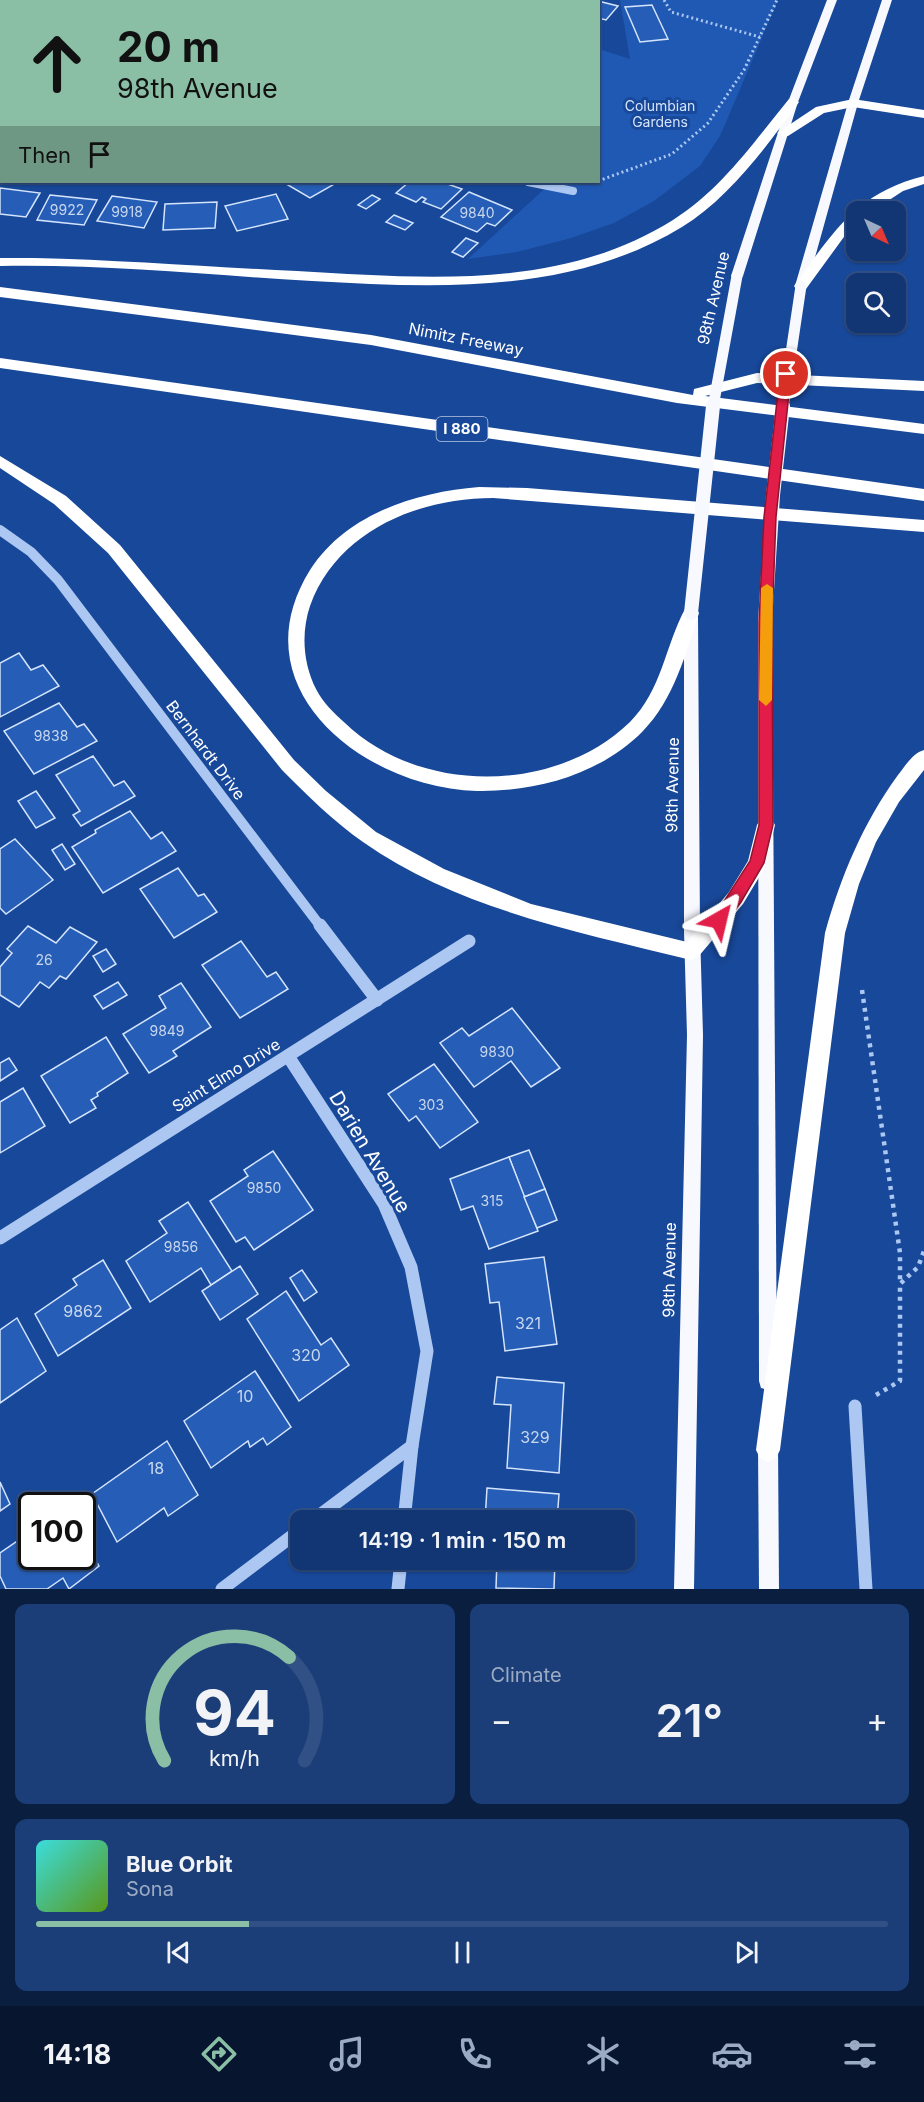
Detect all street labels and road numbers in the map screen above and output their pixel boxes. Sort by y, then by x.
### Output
street label: 98th Avenue [693,249,733,347]
street label: Nimitz Freeway [407,318,525,360]
road number: I 880 [436,417,488,441]
street label: Bernhardt Drive [162,696,250,804]
street label: 98th Avenue [661,737,683,833]
street label: Saint Elmo Drive [168,1034,284,1116]
street label: Darien Avenue [324,1087,416,1217]
street label: 98th Avenue [658,1222,680,1318]

